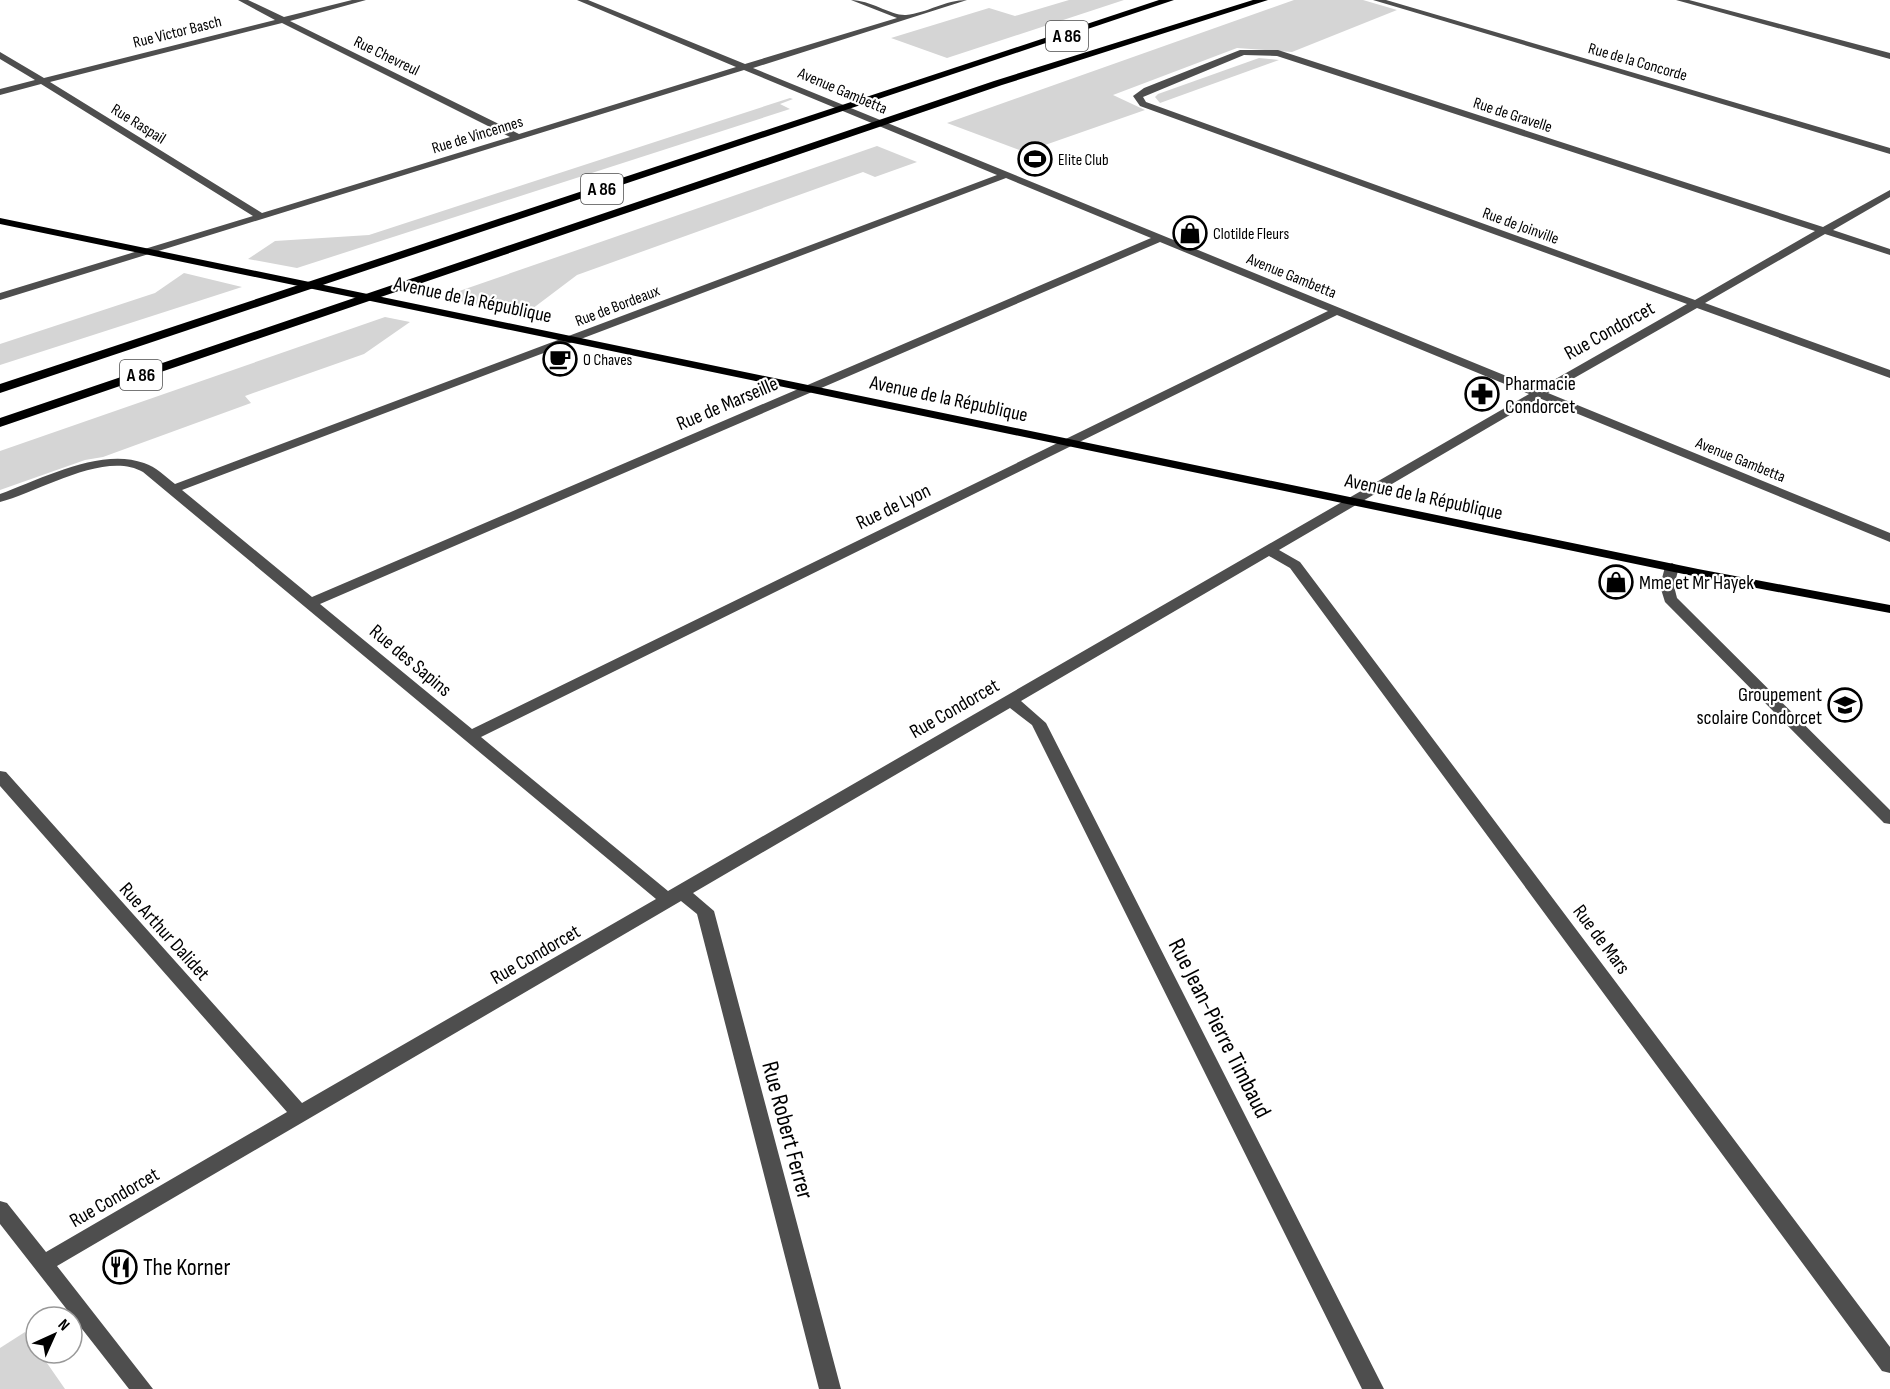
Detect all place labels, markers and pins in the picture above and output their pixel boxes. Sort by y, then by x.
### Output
sports icon: Elite Club [1017,141,1053,177]
place label: Elite Club [1058,151,1109,170]
shop icon: Clotilde Fleurs [1172,215,1208,251]
place label: Clotilde Fleurs [1213,225,1289,244]
cafe icon: O Chaves [542,341,578,377]
place label: O Chaves [583,351,633,370]
place label: Pharmacie Condorcet [1505,372,1576,419]
pharmacy icon: Pharmacie Condorcet [1464,376,1500,412]
shop icon: Mme et Mr Hayek [1598,564,1634,600]
place label: Mme et Mr Hayek [1639,571,1754,595]
place label: Groupement scolaire Condorcet [1696,683,1822,730]
school or university icon: Groupement scolaire Condorcet [1827,687,1863,723]
restaurant icon: The Korner [102,1249,138,1285]
place label: The Korner [143,1253,230,1282]

